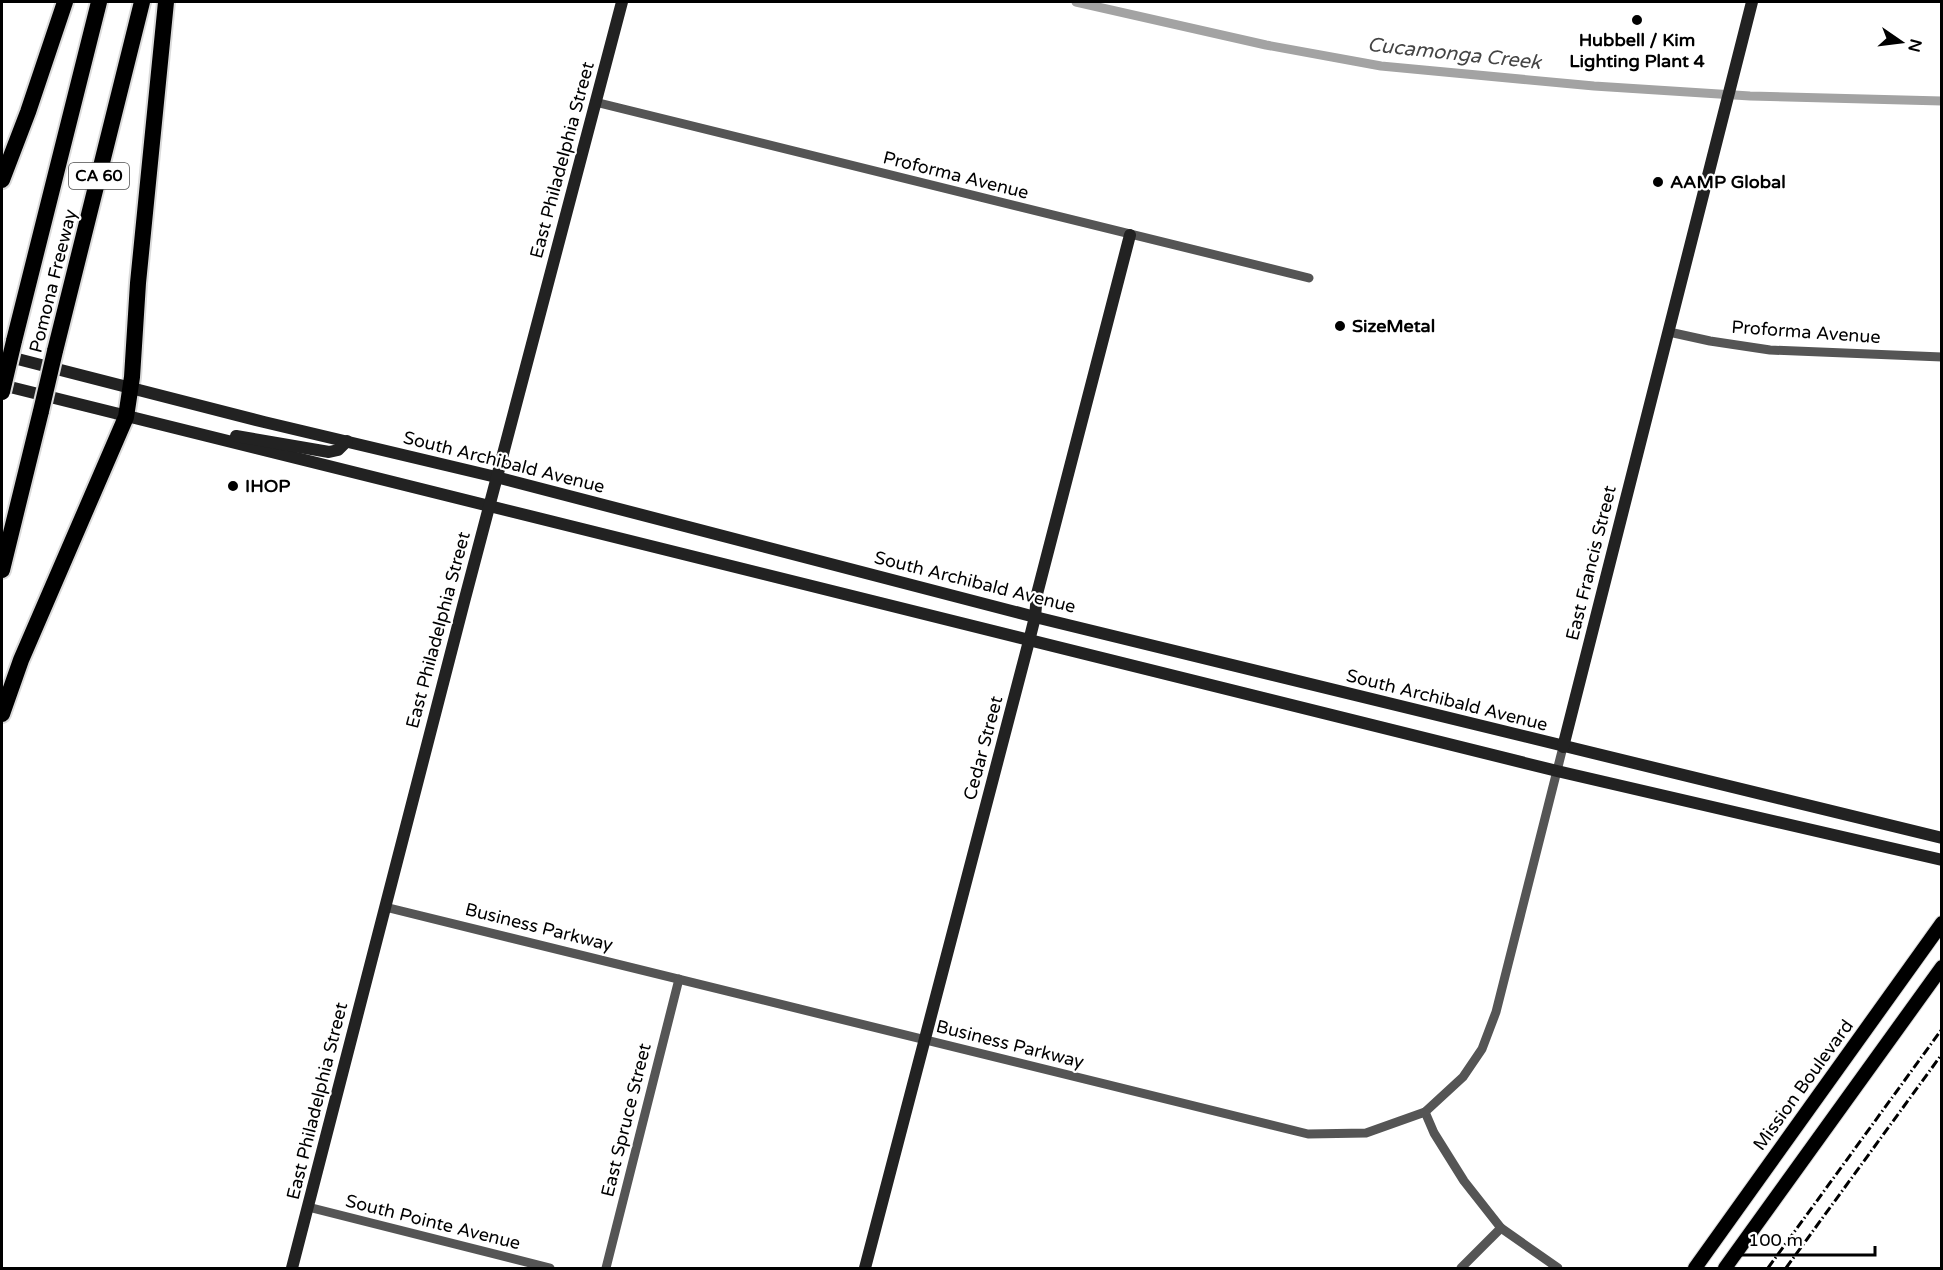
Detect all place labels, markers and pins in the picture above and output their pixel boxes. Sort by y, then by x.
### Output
marker: Hubbell / Kim Lighting Plant 4 [1630,13,1644,27]
place label: Hubbell / Kim Lighting Plant 4 [1569,29,1705,72]
place label: AAMP Global [1670,171,1786,193]
marker: AAMP Global [1651,175,1665,189]
place label: SizeMetal [1352,315,1435,337]
marker: SizeMetal [1333,319,1347,333]
place label: IHOP [245,475,290,497]
marker: IHOP [226,479,240,493]

